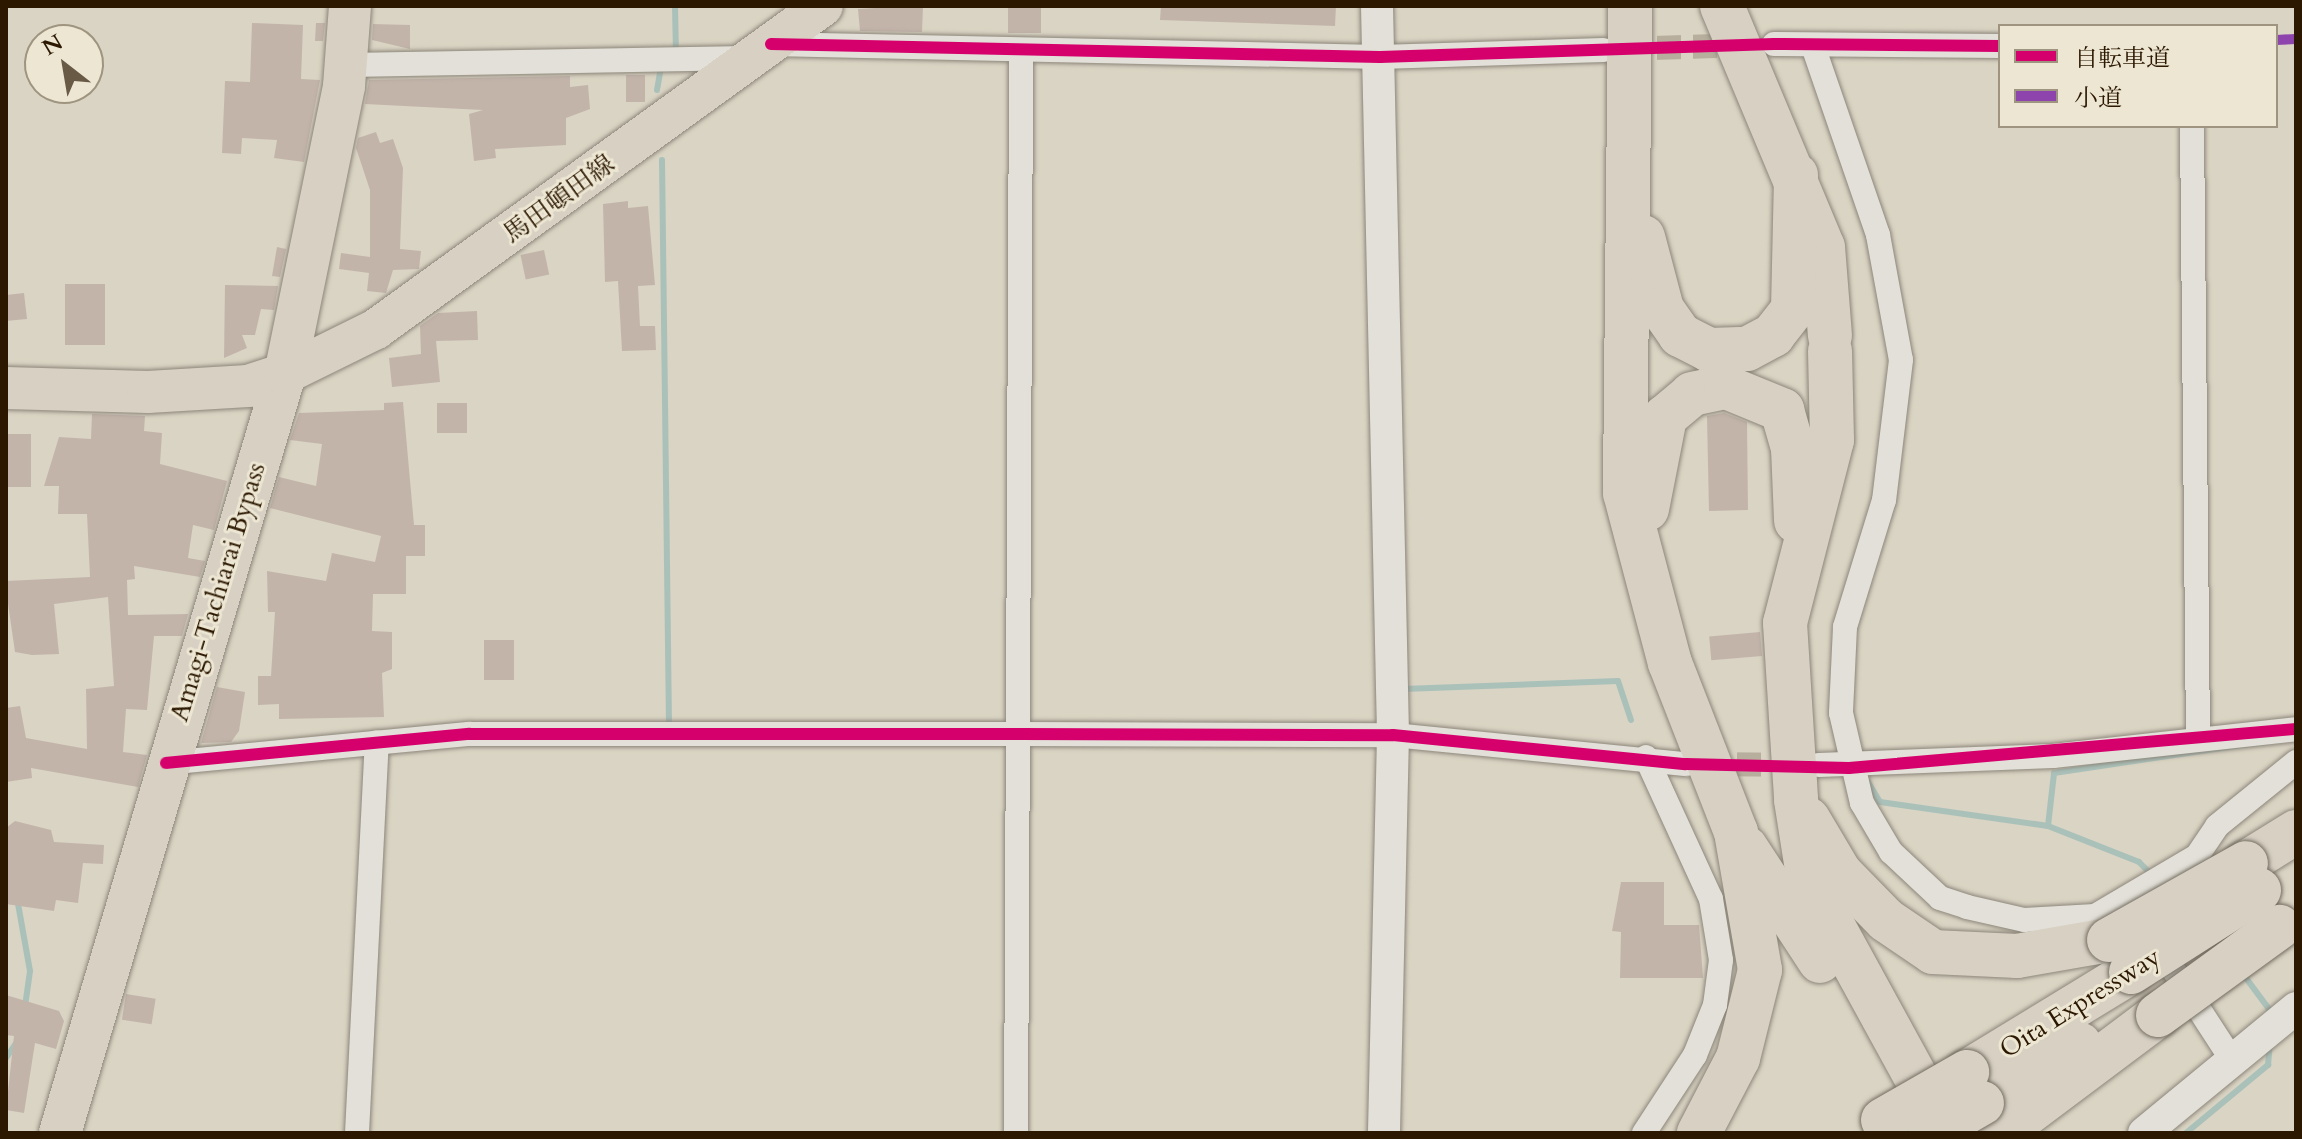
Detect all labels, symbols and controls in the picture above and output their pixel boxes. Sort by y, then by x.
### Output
north arrow [24,24,104,104]
legend [1998,24,2278,128]
text: N [37,27,69,63]
text: 自転車道 [2074,42,2170,75]
text: 小道 [2074,82,2122,115]
street label: 馬田頓田線 [497,148,621,250]
street label: Amagi-Tachiarai Bypass [164,459,272,725]
street label: Oita Expressway [1994,941,2166,1065]

